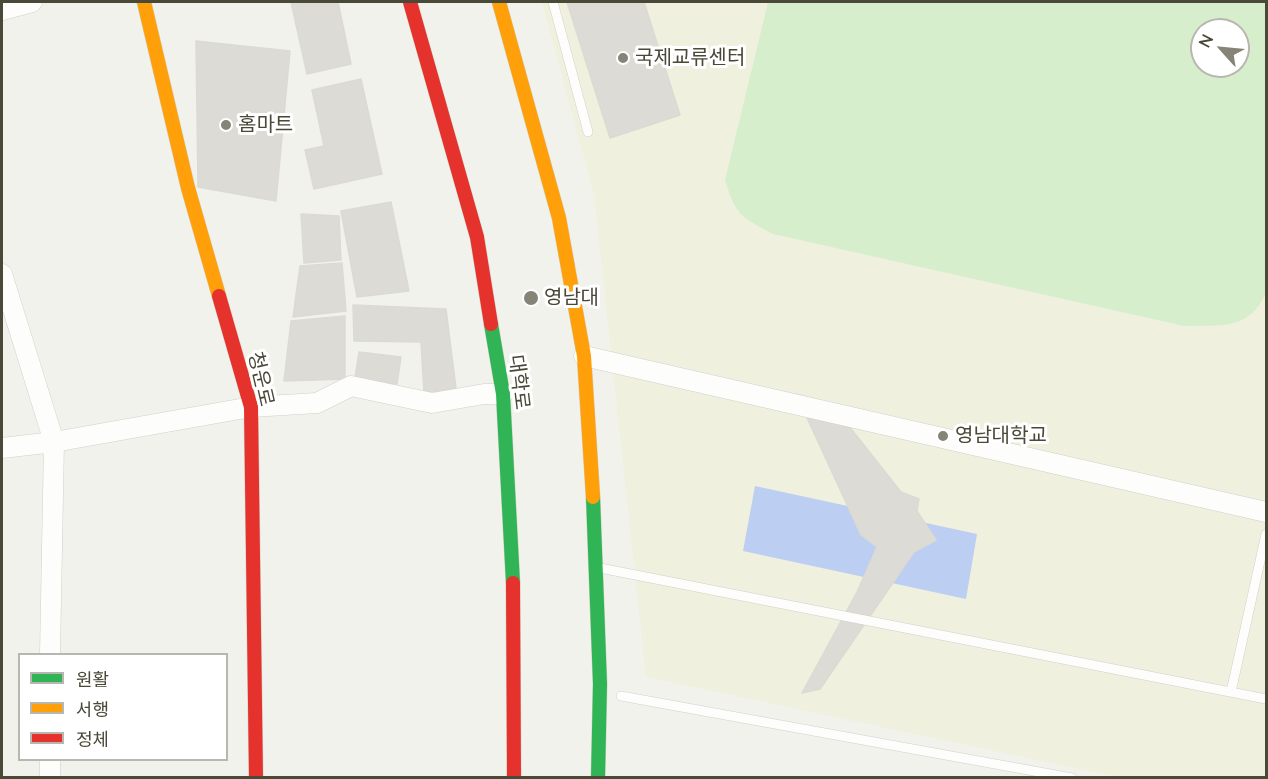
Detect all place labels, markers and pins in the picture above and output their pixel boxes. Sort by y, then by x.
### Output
place label: 국제교류센터 [635,46,745,70]
marker: 국제교류센터 [616,51,630,65]
place label: 홈마트 [238,113,293,137]
marker: 홈마트 [219,118,233,132]
place label: 영남대 [544,286,599,310]
marker: 영남대 [522,289,540,307]
place label: 영남대학교 [955,424,1047,448]
marker: 영남대학교 [936,429,950,443]

